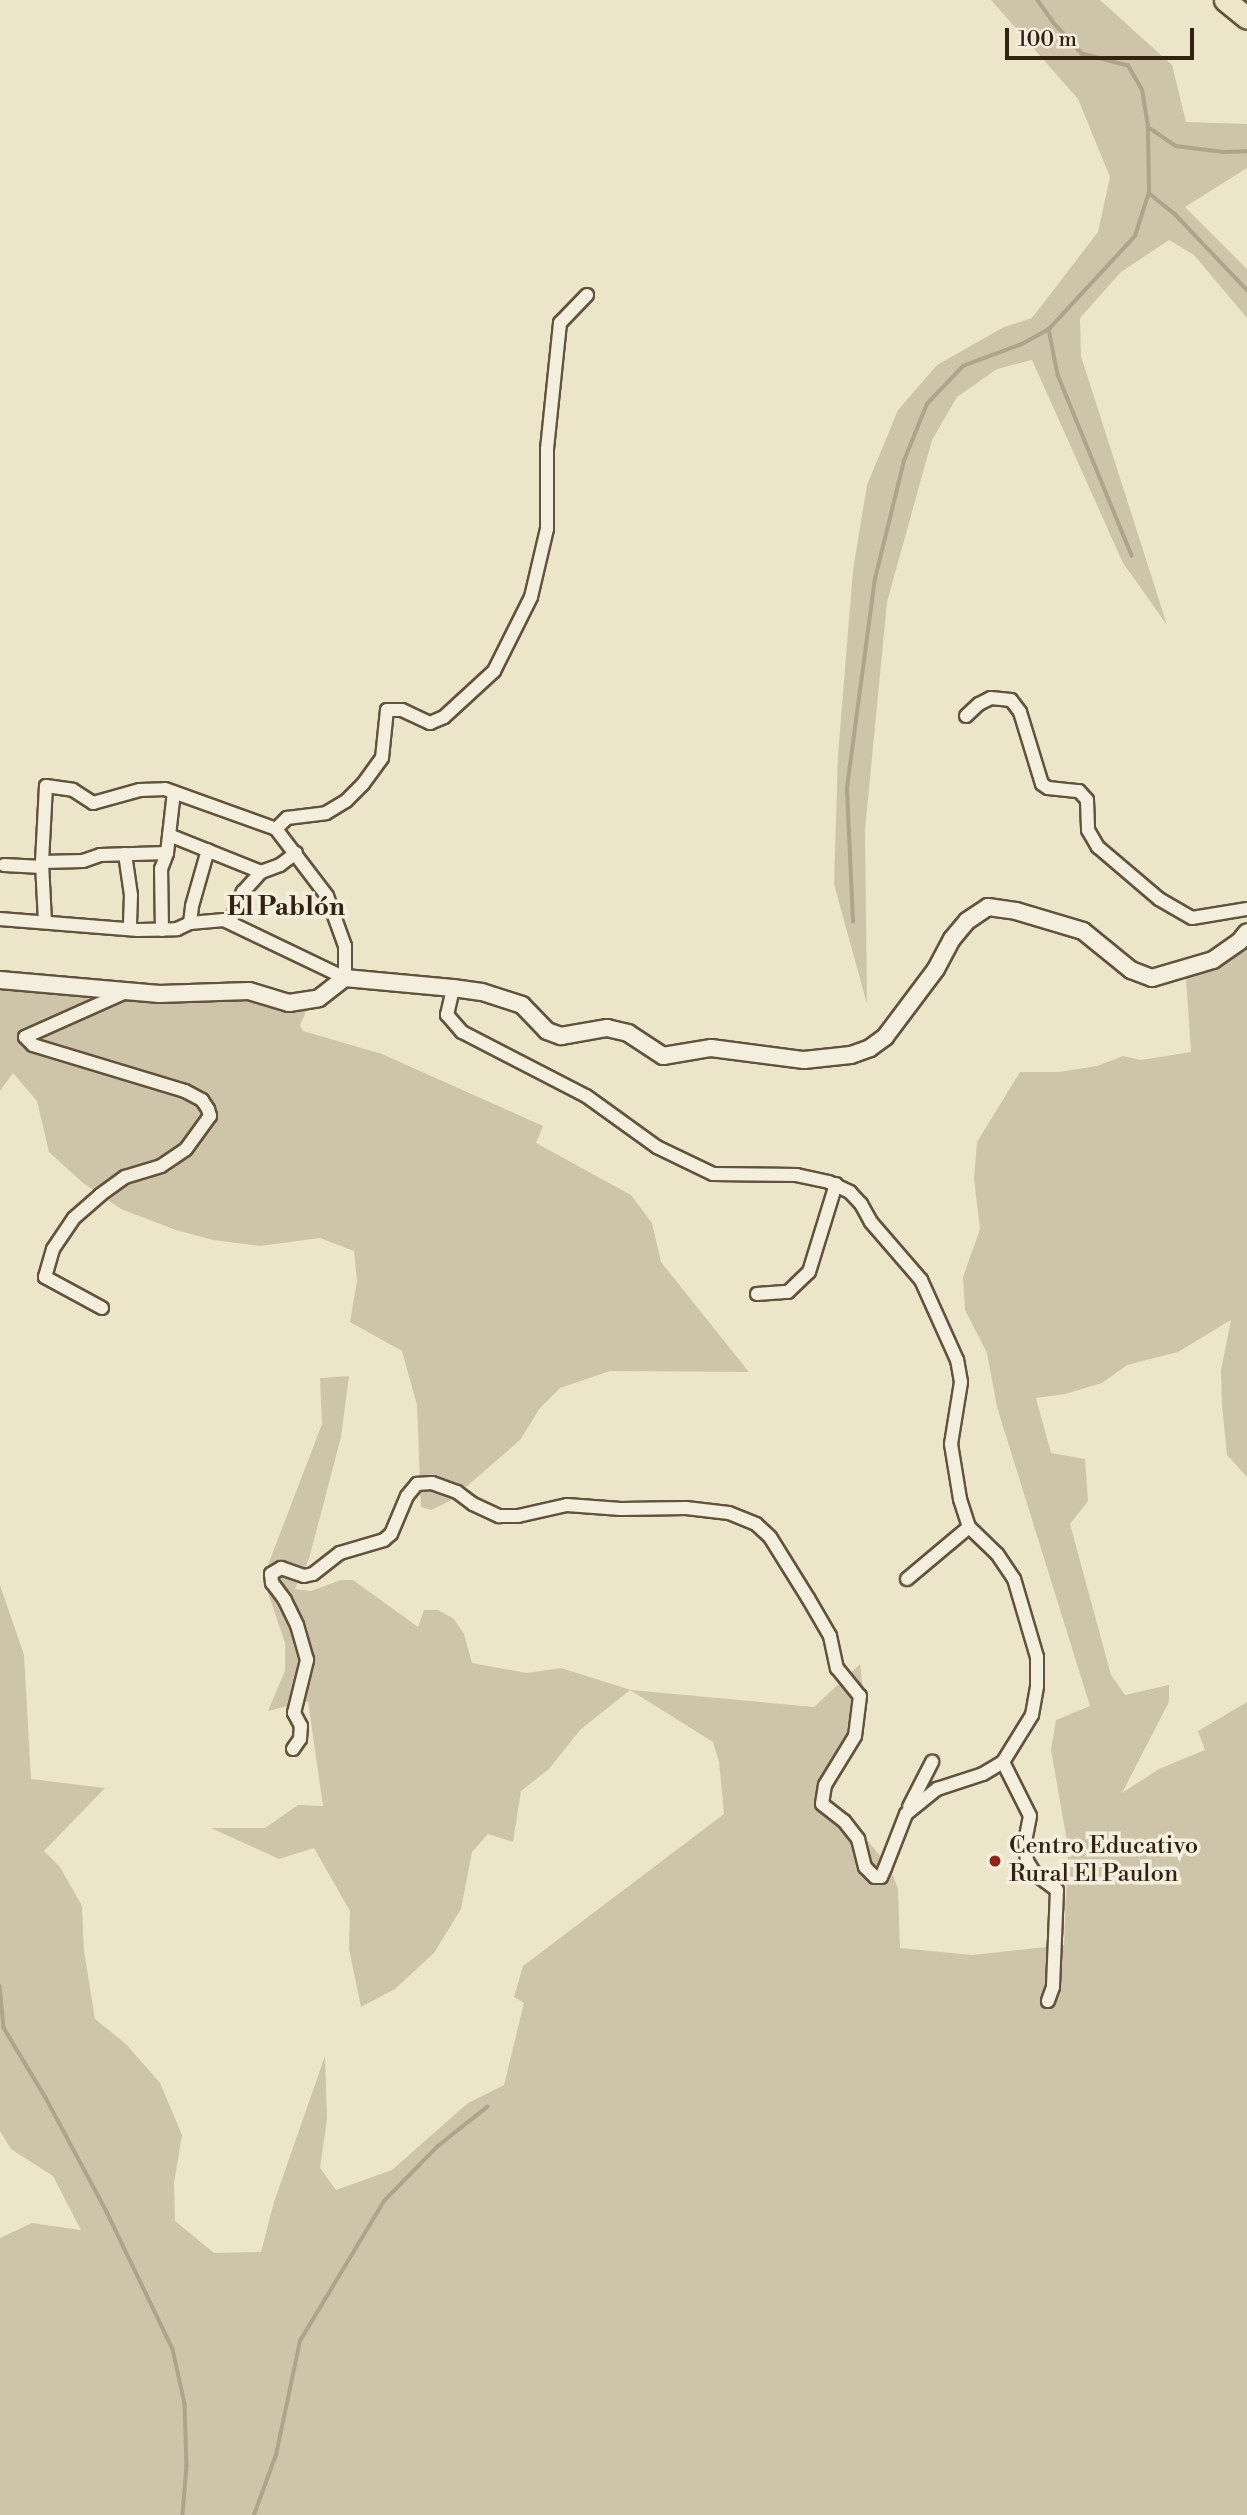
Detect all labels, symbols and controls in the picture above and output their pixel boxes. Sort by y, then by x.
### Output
scale bar [1009,14,1198,58]
text: 100 m [1018,27,1077,53]
district label: El Pablón [227,892,345,924]
place label: Centro Educativo Rural El Paulon [1009,1833,1198,1889]
marker: Centro Educativo Rural El Paulon [987,1853,1003,1869]

